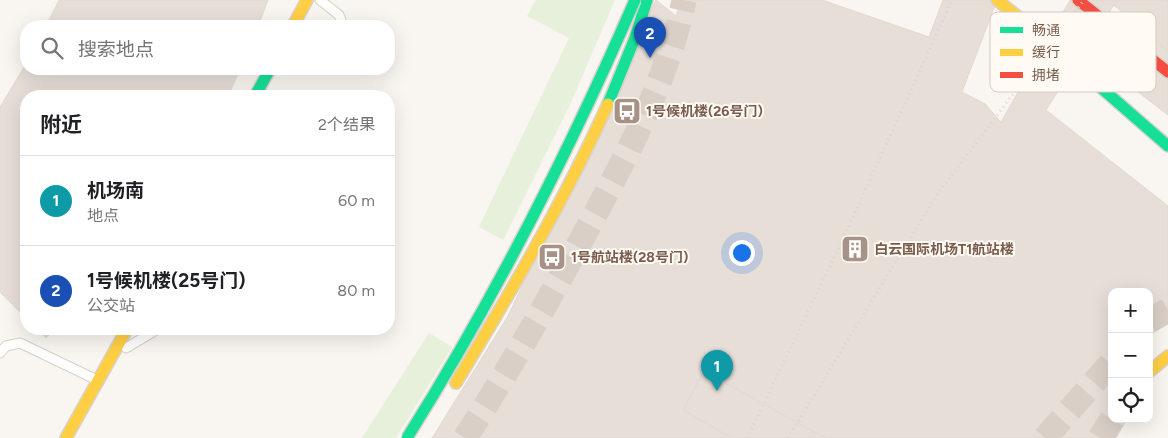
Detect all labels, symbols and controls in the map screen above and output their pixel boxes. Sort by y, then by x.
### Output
legend [990,12,1156,92]
pin: 2 [634,17,666,58]
search box [20,20,395,75]
text: 畅通 [1032,22,1060,39]
icon: search [38,34,66,62]
text: 搜索地点 [78,38,154,61]
text: 缓行 [1032,44,1060,61]
text: 拥堵 [1032,67,1060,84]
bus stop icon: 1号候机楼(26号门) [612,96,642,126]
place label: 1号候机楼(26号门) [646,103,763,120]
text: 附近 [40,112,82,137]
text: 2个结果 [318,115,375,134]
text: 机场南 [87,179,144,202]
text: 1 [53,191,59,210]
text: 60 m [338,191,375,210]
text: 地点 [87,206,119,225]
building icon: 白云国际机场T1航站楼 [840,234,870,264]
your location [729,240,755,266]
place label: 白云国际机场T1航站楼 [874,241,1014,258]
bus stop icon: 1号航站楼(28号门) [537,242,567,272]
place label: 1号航站楼(28号门) [571,249,688,266]
text: 1号候机楼(25号门) [87,269,246,292]
text: 2 [51,281,61,300]
text: 80 m [337,281,375,300]
map controls [1108,288,1153,423]
button: + [1108,288,1153,333]
text: 公交站 [87,296,135,315]
button: − [1108,333,1153,378]
pin: 1 [701,350,733,391]
button: locate [1108,378,1153,423]

